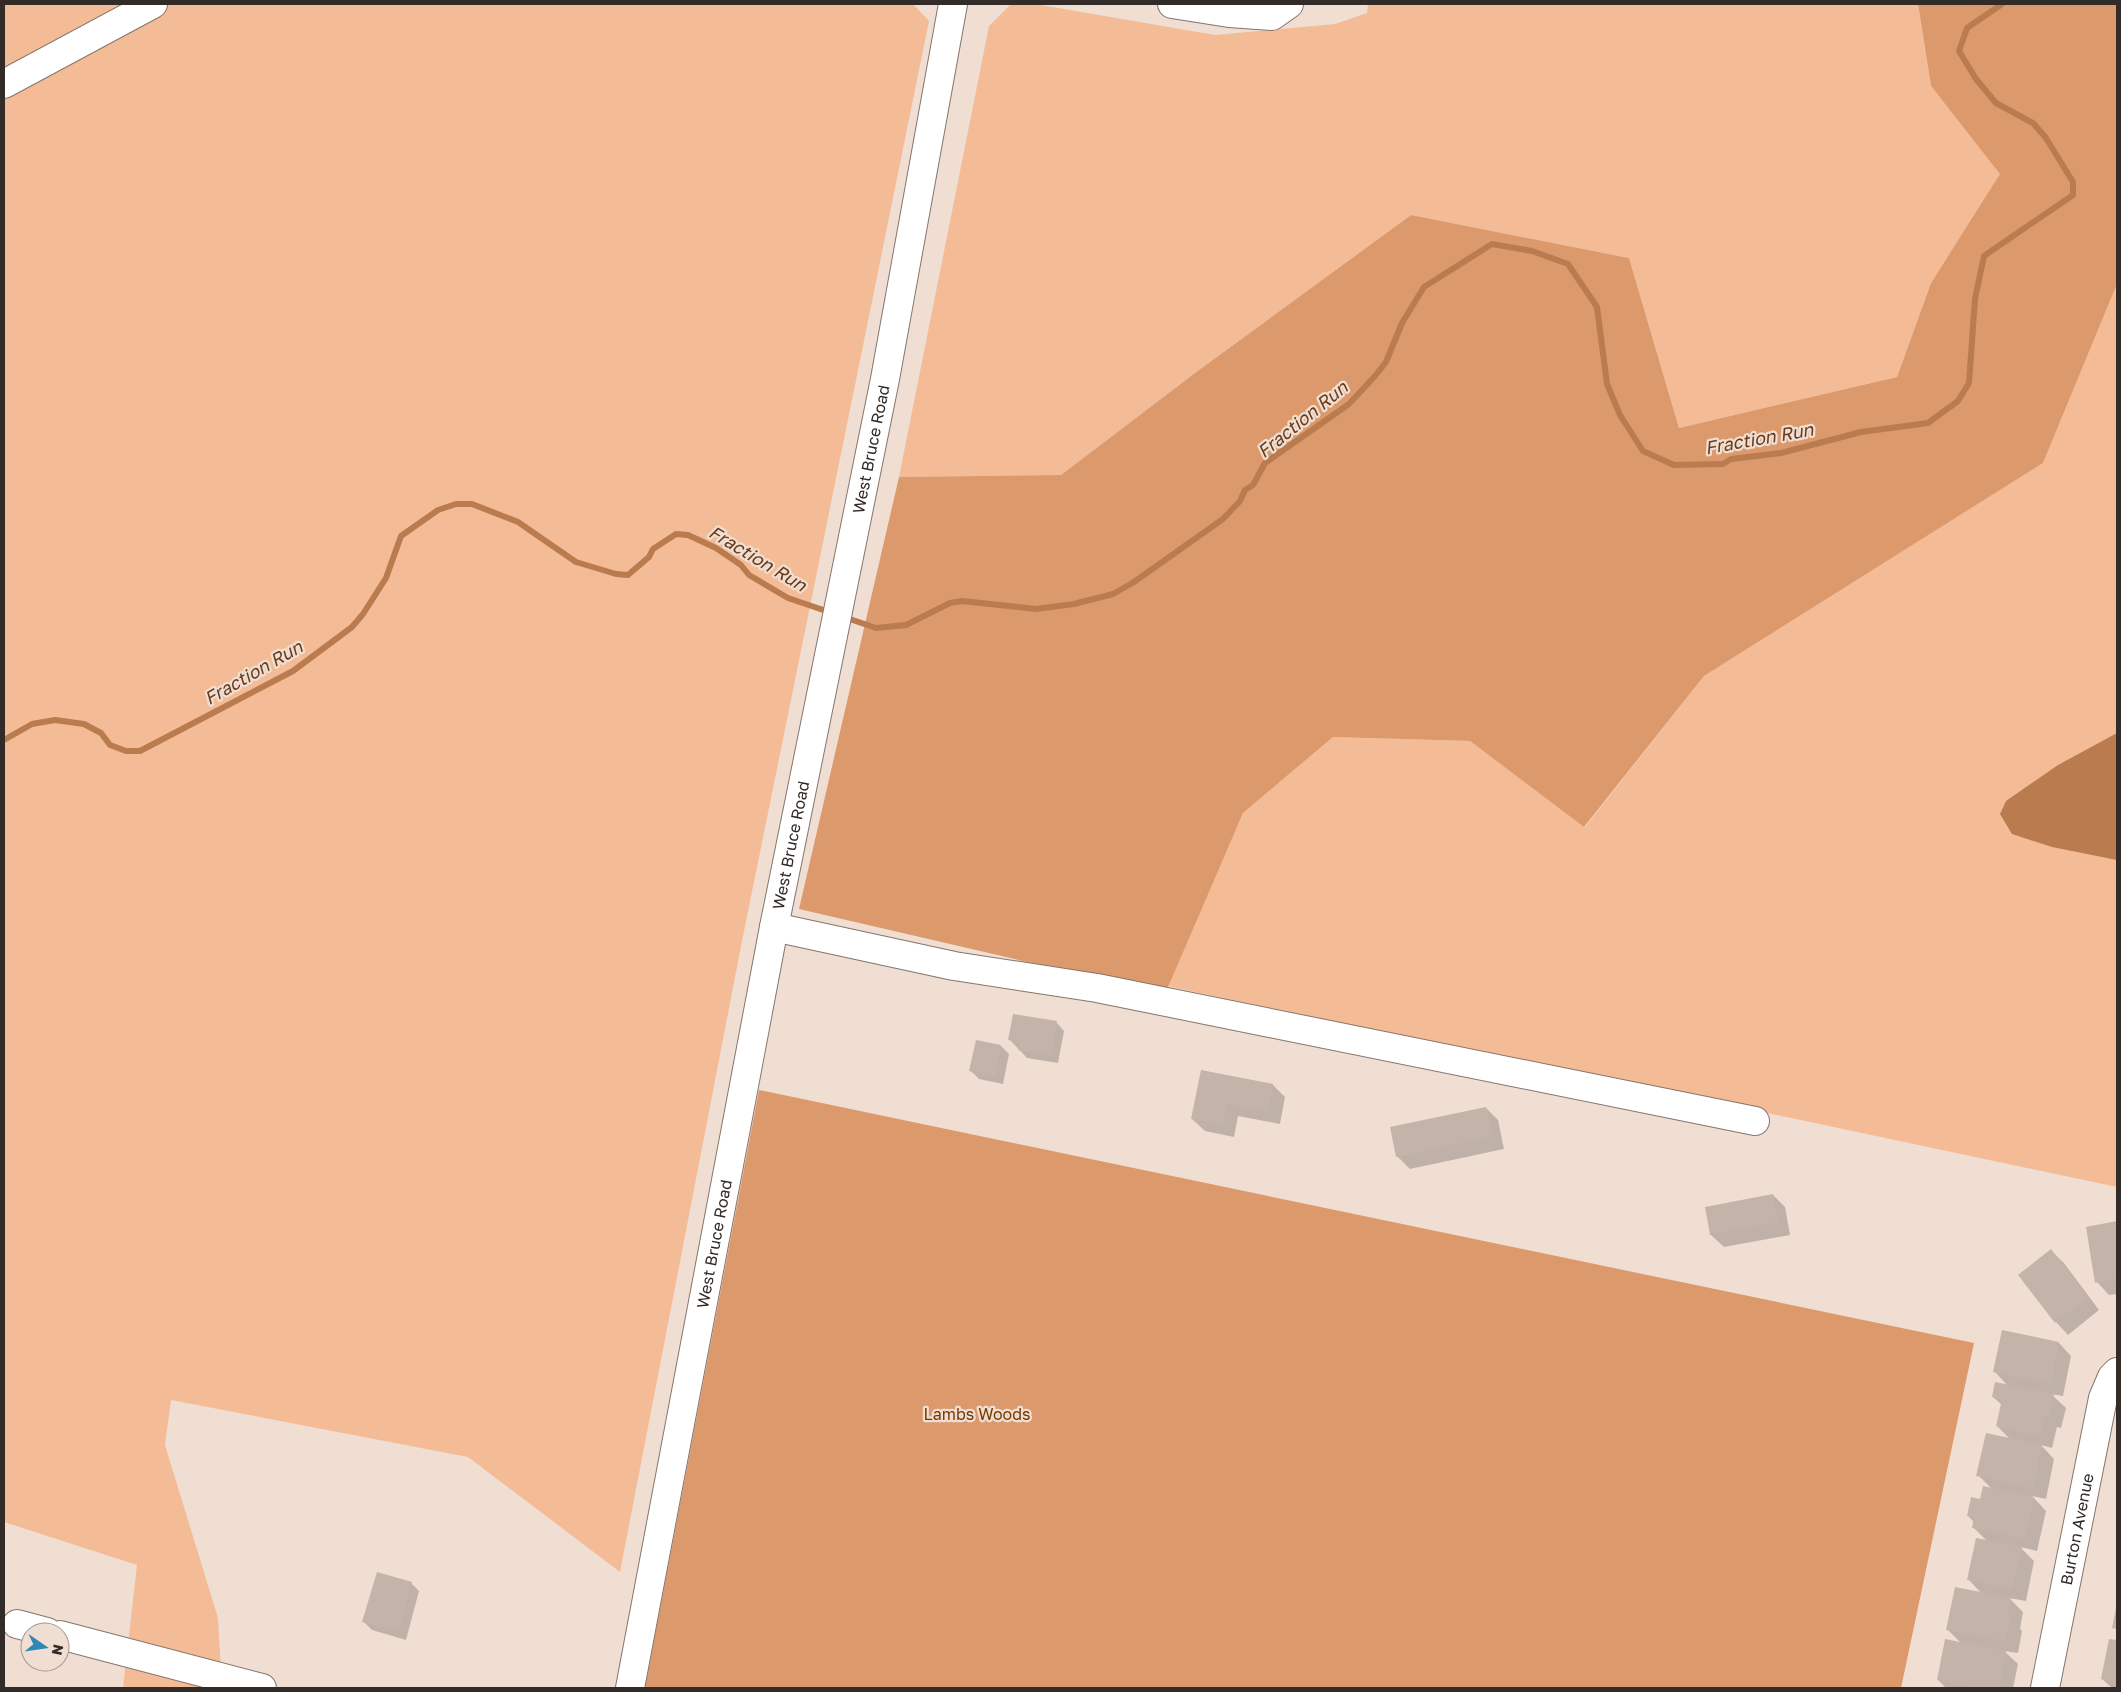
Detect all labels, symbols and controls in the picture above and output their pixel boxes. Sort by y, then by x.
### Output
water label: Fraction Run [1252,375,1352,462]
street label: West Bruce Road [848,383,894,515]
water label: Fraction Run [1703,417,1816,458]
water label: Fraction Run [705,520,812,596]
water label: Fraction Run [200,635,307,709]
street label: West Bruce Road [768,779,813,911]
street label: West Bruce Road [692,1178,736,1310]
park label: Lambs Woods [923,1404,1031,1424]
street label: Burton Avenue [2056,1472,2098,1587]
north arrow [20,1622,70,1672]
text: N [49,1643,68,1657]

